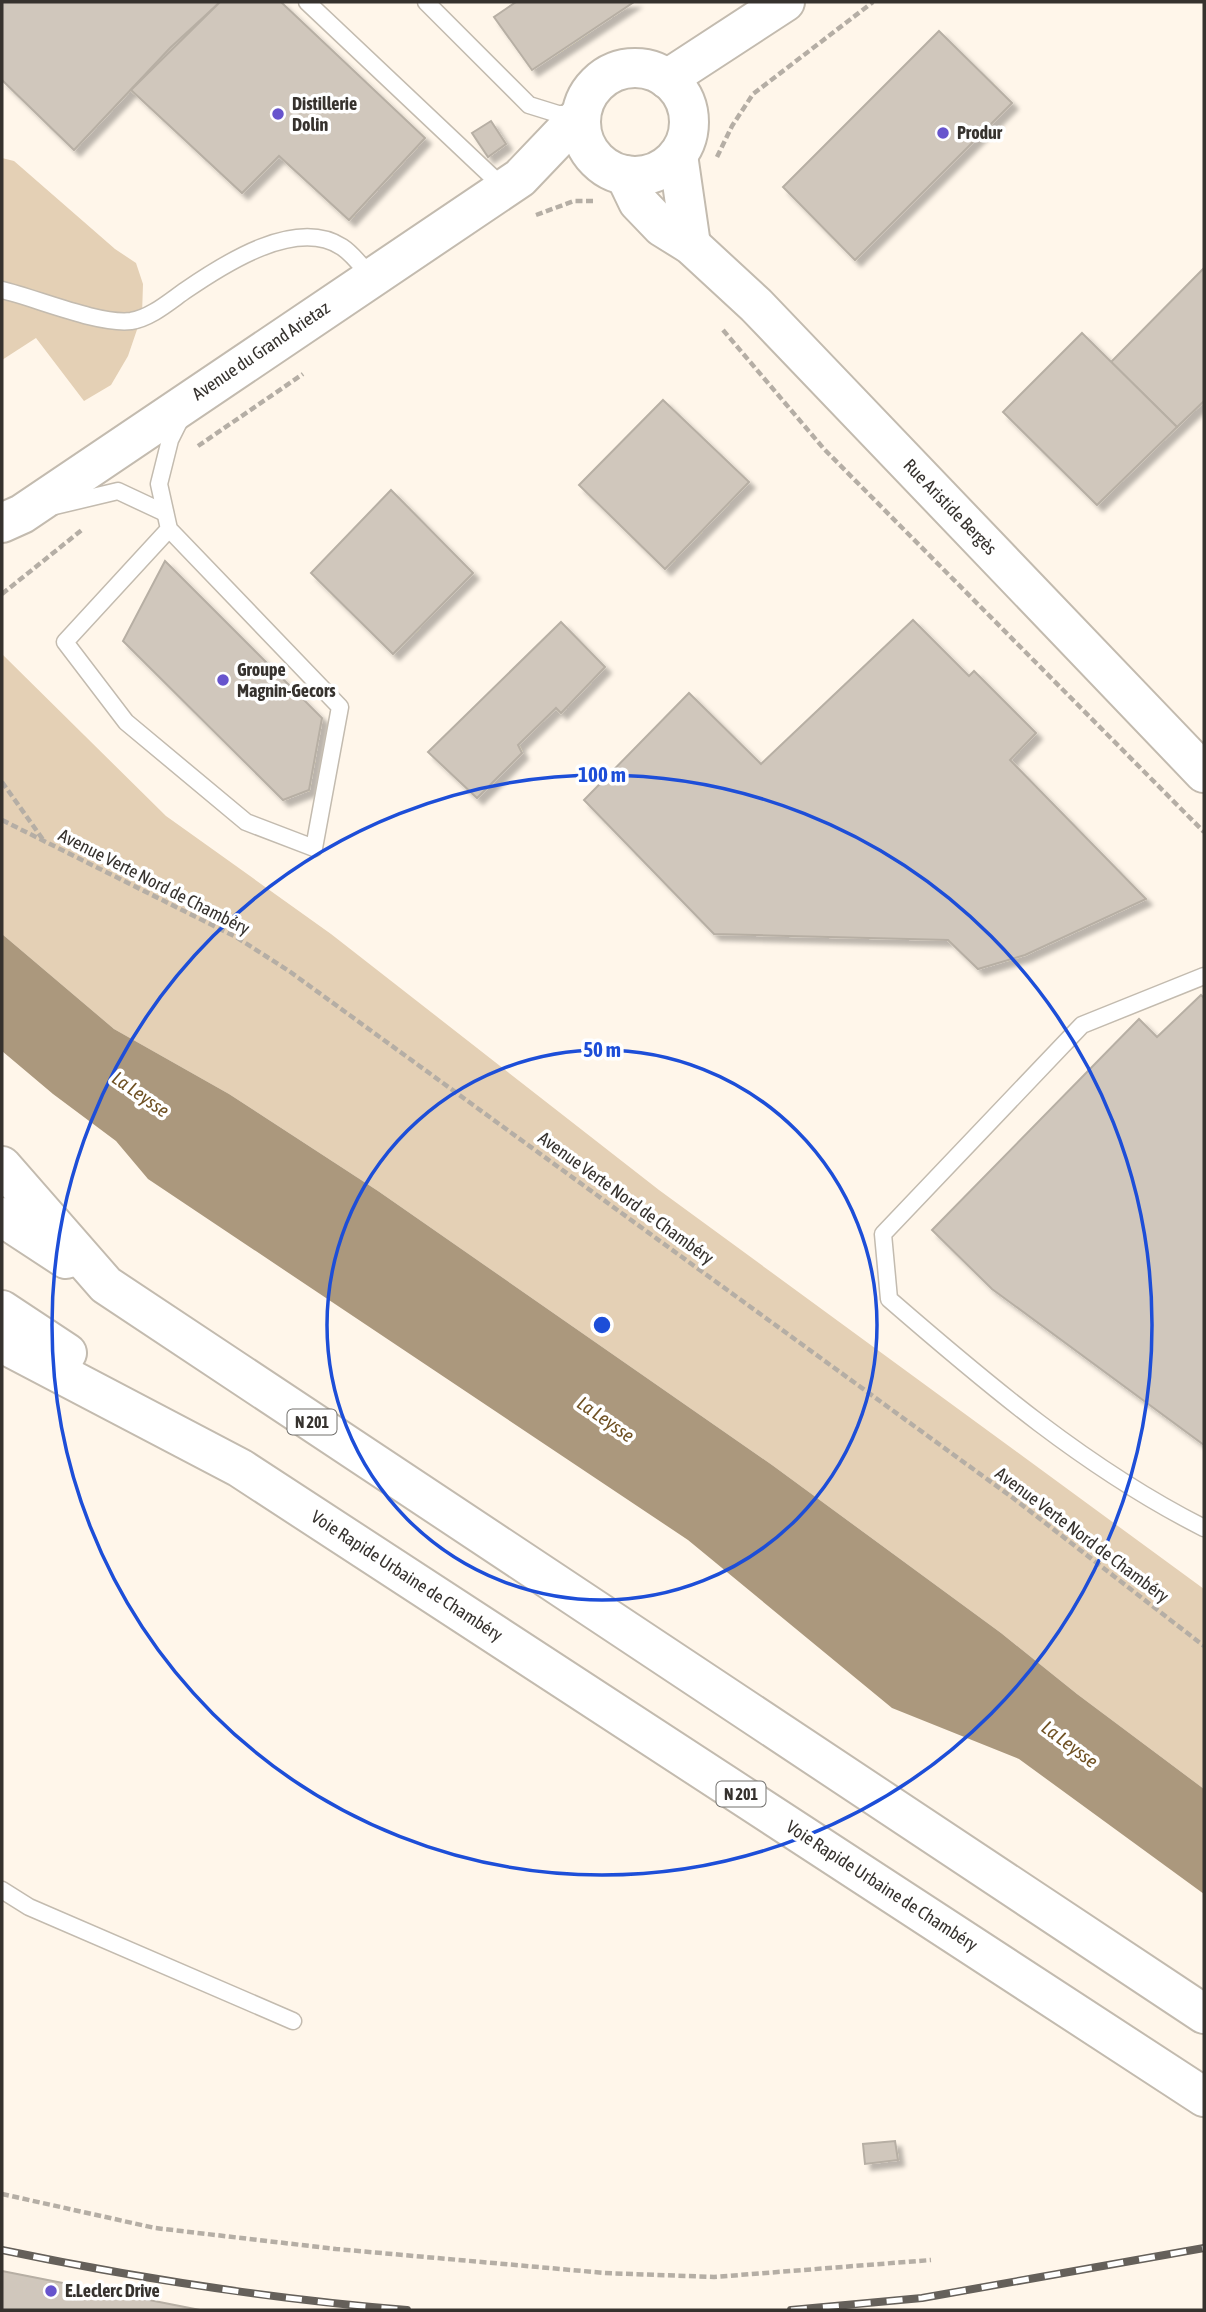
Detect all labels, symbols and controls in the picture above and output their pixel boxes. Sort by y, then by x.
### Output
place label: Distillerie Dolin [292,93,357,135]
marker: Distillerie Dolin [270,106,286,122]
place label: Produr [957,122,1003,143]
marker: Produr [935,125,951,141]
street label: Avenue du Grand Arietaz [188,297,334,404]
street label: Rue Aristide Bergès [899,454,1001,559]
place label: Groupe Magnin-Gecors [237,659,336,701]
marker: Groupe Magnin-Gecors [215,672,231,688]
text: 100 m [578,762,626,786]
street label: Avenue Verte Nord de Chambéry [55,824,253,939]
text: 50 m [583,1037,621,1061]
water label: La Leysse [108,1067,174,1121]
street label: Avenue Verte Nord de Chambéry [534,1127,718,1268]
centre of rings [590,1313,614,1337]
water label: La Leysse [573,1392,639,1446]
road number: N 201 [288,1410,336,1434]
street label: Avenue Verte Nord de Chambéry [991,1463,1173,1607]
street label: Voie Rapide Urbaine de Chambéry [308,1506,507,1645]
water label: La Leysse [1038,1716,1102,1772]
road number: N 201 [716,1782,766,1806]
street label: Voie Rapide Urbaine de Chambéry [783,1816,982,1955]
place label: E.Leclerc Drive [65,2280,160,2301]
marker: E.Leclerc Drive [43,2283,59,2299]

